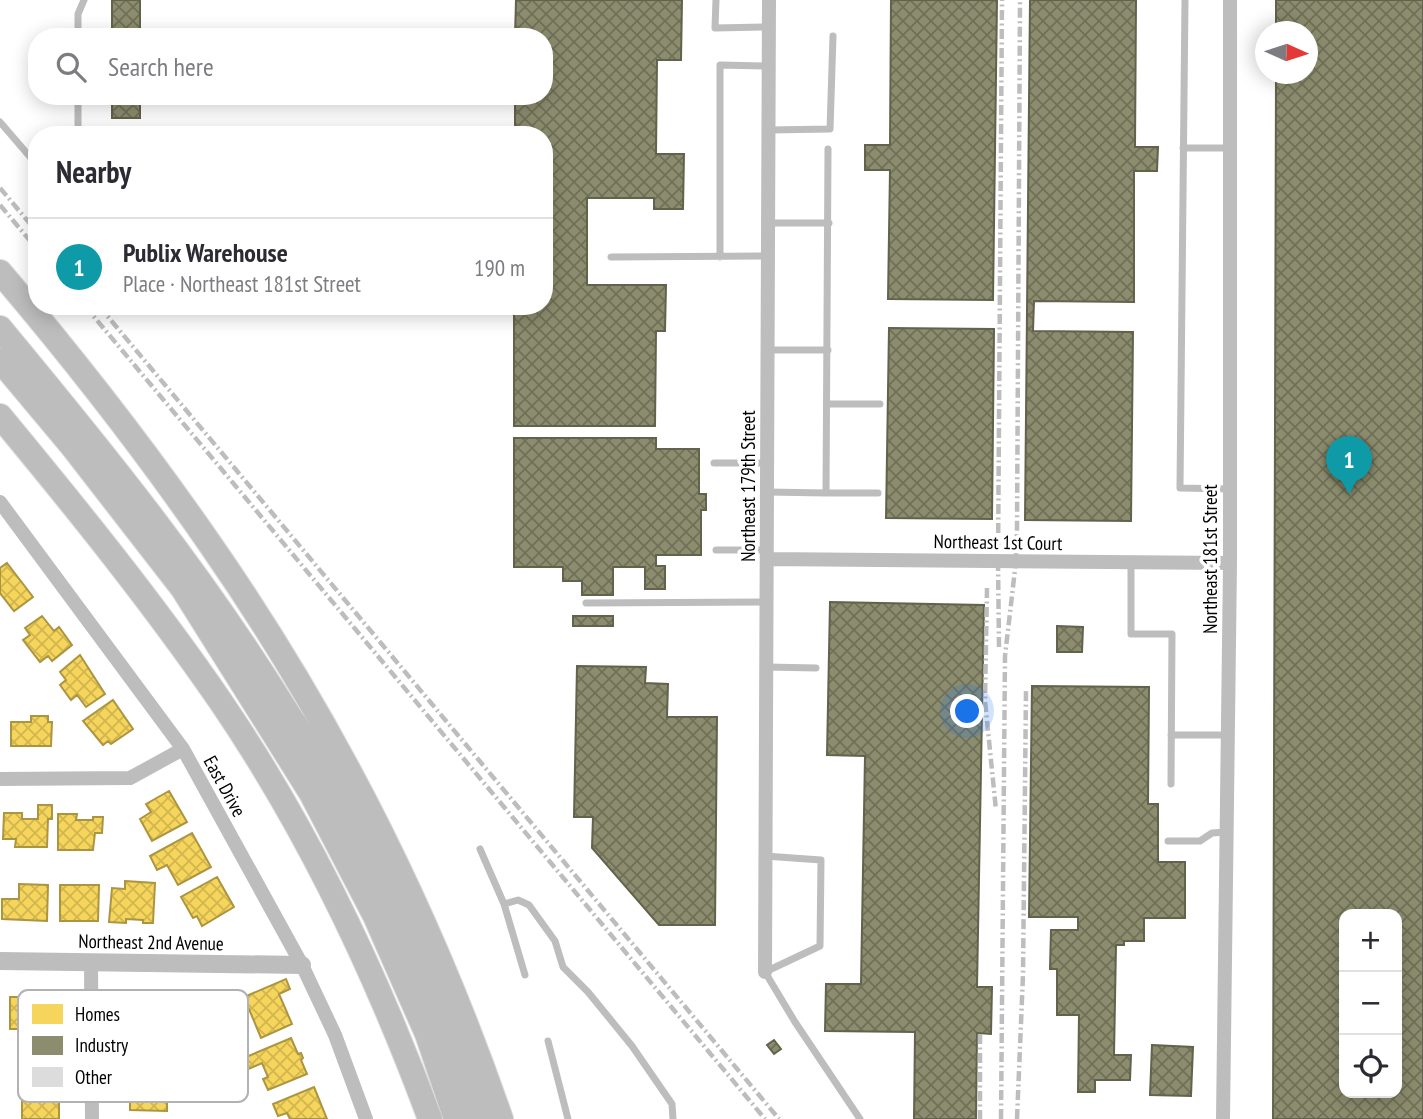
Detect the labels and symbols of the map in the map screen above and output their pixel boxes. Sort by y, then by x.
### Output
north arrow [1255,21,1318,84]
street label: Northeast 179th Street [736,410,760,562]
pin: 1 [1326,436,1372,494]
street label: Northeast 181st Street [1198,484,1222,634]
street label: Northeast 1st Court [934,529,1063,555]
your location [950,694,984,728]
street label: East Drive [199,751,252,821]
street label: Northeast 2nd Avenue [78,929,224,955]
legend [18,990,248,1102]
text: Homes [75,1002,120,1026]
text: Industry [75,1033,129,1057]
text: Other [75,1065,113,1089]

